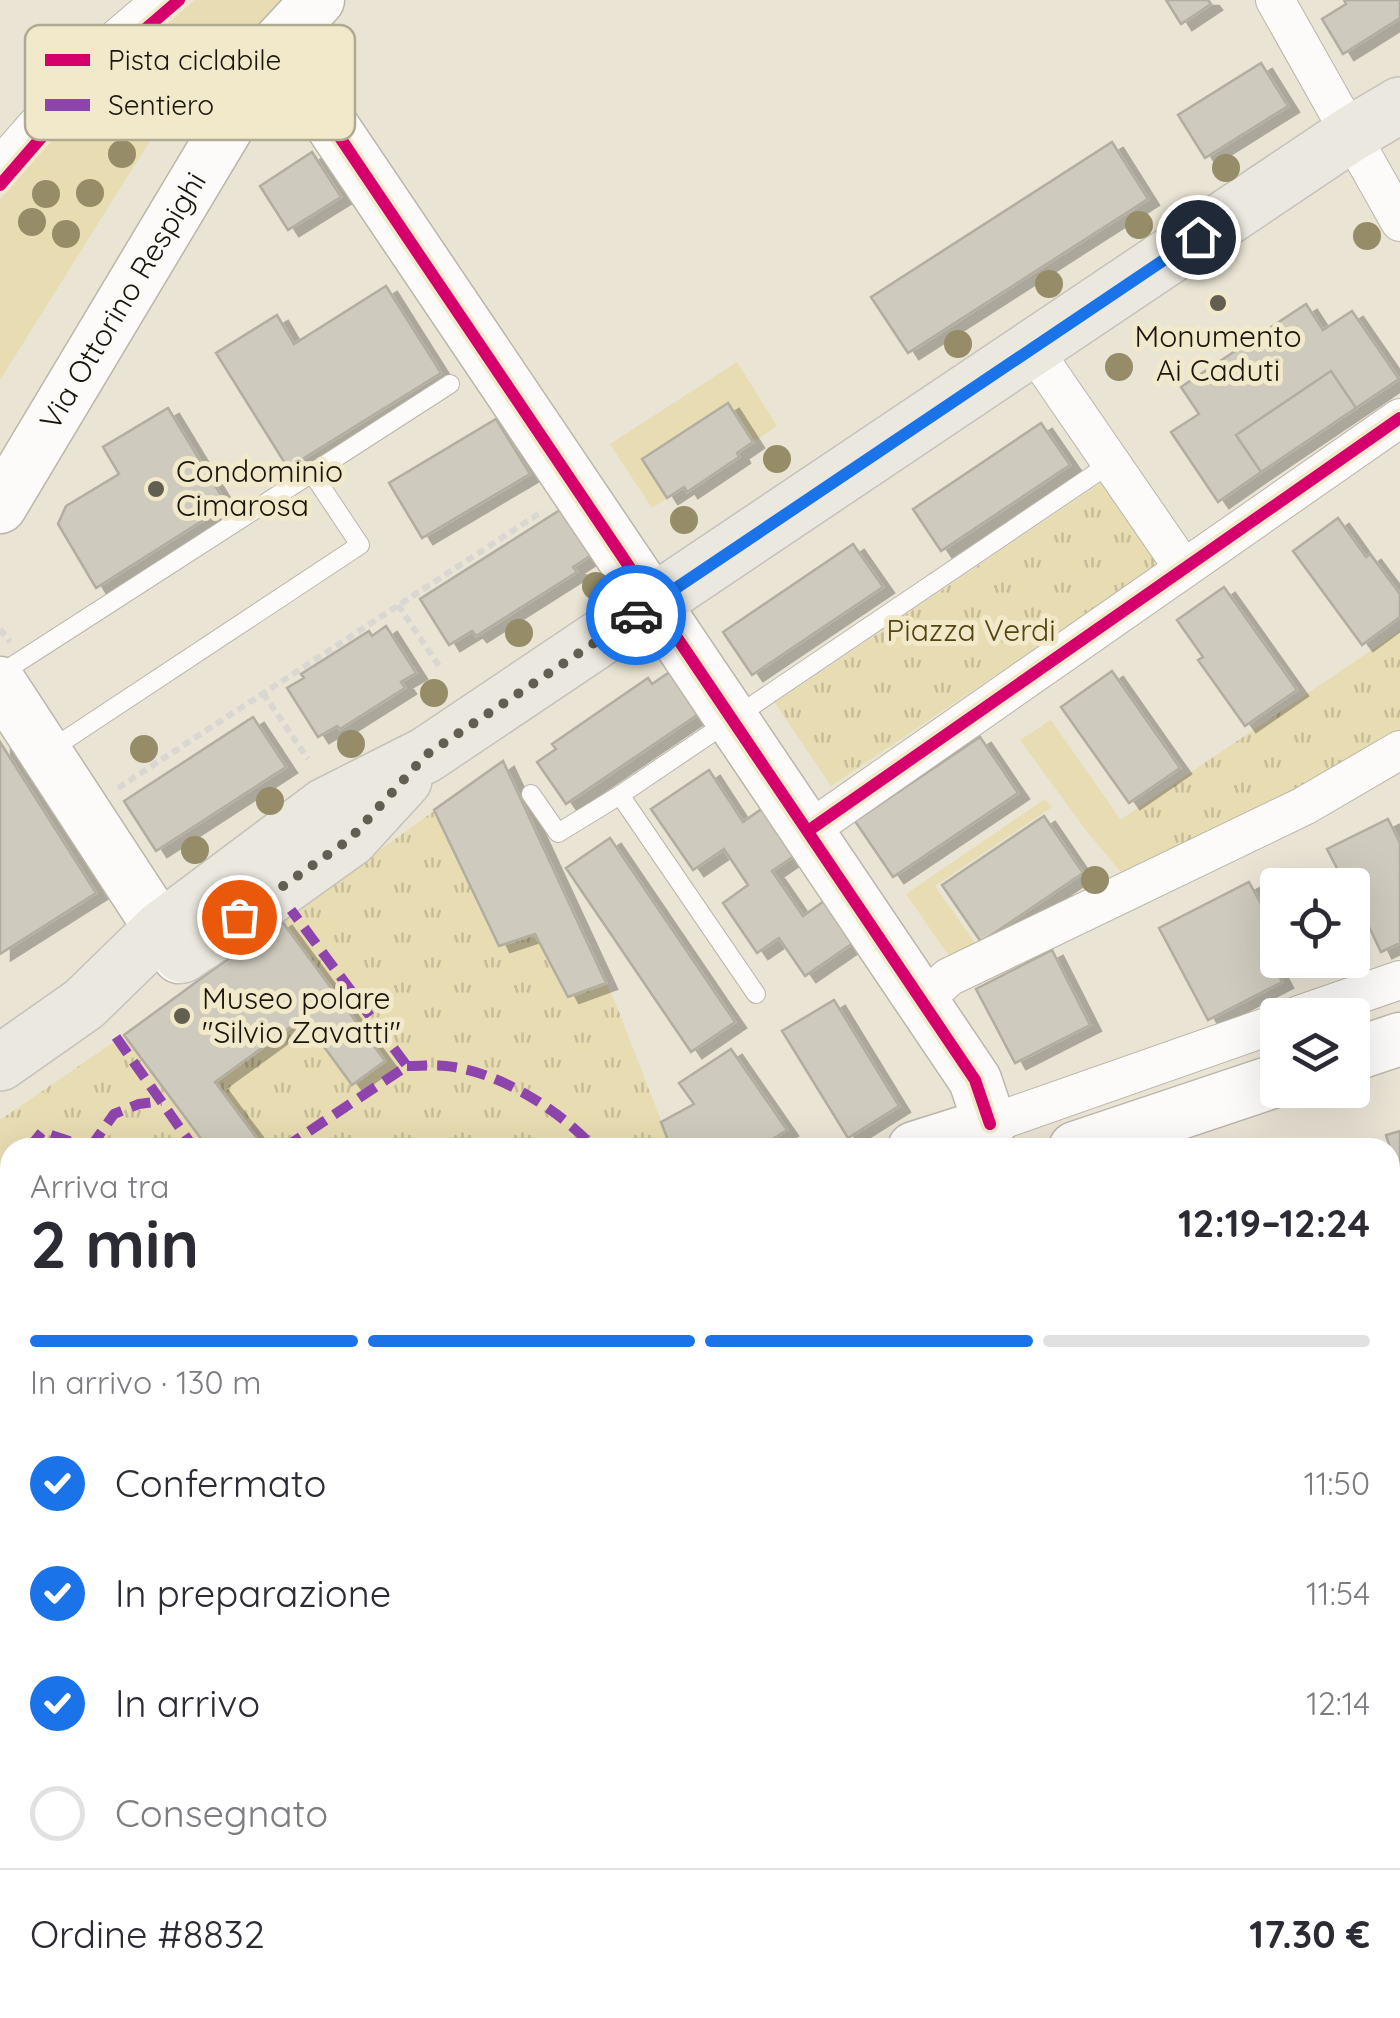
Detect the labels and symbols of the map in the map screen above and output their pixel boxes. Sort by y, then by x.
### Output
legend [25,25,355,140]
text: Pista ciclabile [108,42,281,77]
text: Sentiero [108,87,214,122]
street label: Via Ottorino Respighi [31,165,214,436]
pin [1156,195,1241,280]
marker: Monumento Ai Caduti [1207,292,1229,314]
place label: Monumento Ai Caduti [1134,317,1302,389]
place label: Condominio Cimarosa [176,452,343,524]
marker: Condominio Cimarosa [145,478,167,500]
courier [586,565,686,665]
park label: Piazza Verdi [886,611,1056,649]
pin [197,875,282,960]
place label: Museo polare "Silvio Zavatti" [202,979,401,1051]
marker: Museo polare "Silvio Zavatti" [171,1005,193,1027]

